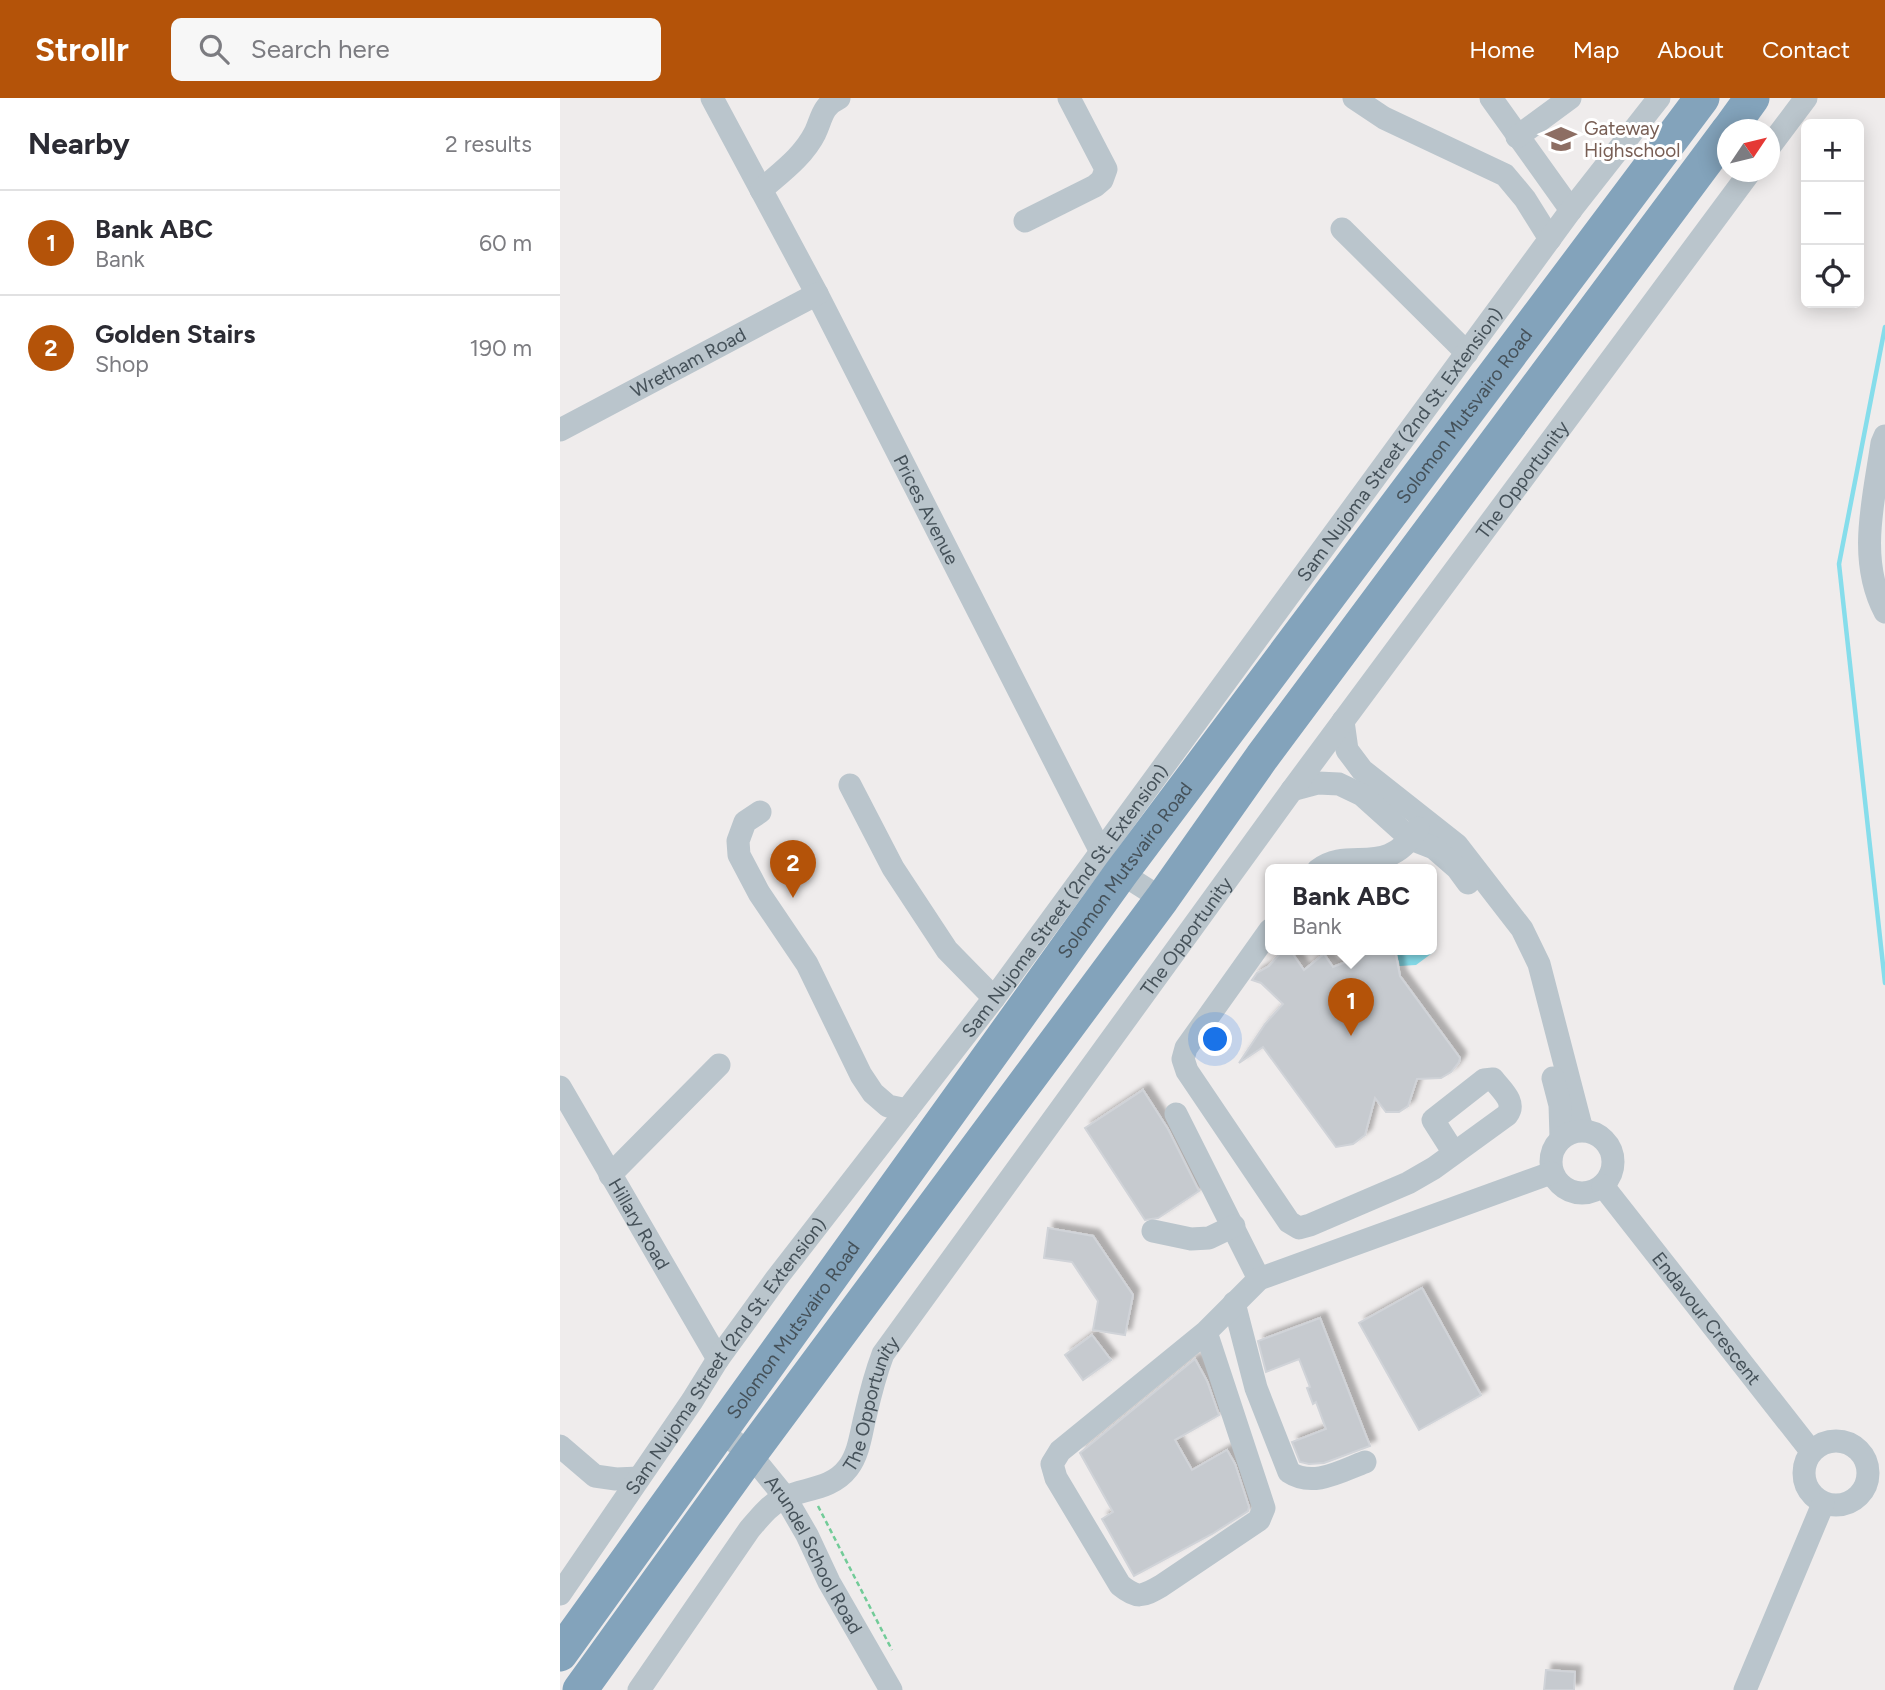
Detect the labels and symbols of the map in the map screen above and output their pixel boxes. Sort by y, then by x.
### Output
place label: Gateway Highschool [1584,117,1680,162]
north arrow [1717,119,1780,182]
school or university icon: Gateway Highschool [1544,122,1578,156]
street label: Sam Nujoma Street (2nd St. Extension) [1292,303,1508,586]
street label: Wretham Road [627,323,750,403]
street label: Solomon Mutsvairo Road [1391,324,1537,508]
street label: The Opportunity [1471,416,1574,543]
street label: Prices Avenue [889,451,964,568]
street label: Sam Nujoma Street (2nd St. Extension) [957,760,1173,1042]
street label: Solomon Mutsvairo Road [1053,778,1197,963]
pin: 2 [770,840,816,898]
street label: The Opportunity [1136,873,1237,1000]
pin: 1 [1328,978,1374,1036]
your location [1198,1022,1232,1056]
street label: Hillary Road [603,1174,674,1274]
street label: Sam Nujoma Street (2nd St. Extension) [620,1213,831,1499]
street label: Solomon Mutsvairo Road [722,1237,865,1423]
street label: Endavour Crescent [1647,1247,1766,1390]
street label: The Opportunity [838,1332,904,1476]
street label: Arundel School Road [760,1471,867,1638]

